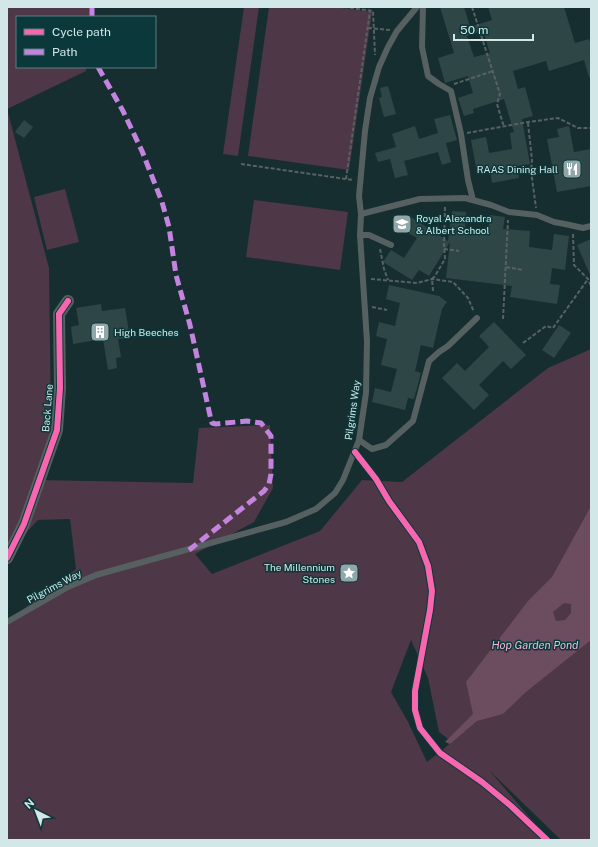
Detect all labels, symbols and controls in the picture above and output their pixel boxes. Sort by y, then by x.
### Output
legend [16,16,156,68]
scale bar [454,16,533,42]
text: 50 m [460,23,488,37]
text: Cycle path [52,25,111,39]
text: Path [52,45,78,59]
restaurant icon: RAAS Dining Hall [561,158,583,180]
place label: RAAS Dining Hall [477,163,558,175]
place label: Royal Alexandra & Albert School [416,212,492,236]
school or university icon: Royal Alexandra & Albert School [391,213,413,235]
building icon: High Beeches [89,321,111,343]
place label: High Beeches [114,326,178,338]
street label: Pilgrims Way [342,379,362,441]
street label: Back Lane [39,383,55,433]
place label: The Millennium Stones [264,561,335,585]
place icon: The Millennium Stones [338,562,360,584]
street label: Pilgrims Way [25,566,84,605]
water label: Hop Garden Pond [492,639,579,651]
north arrow [16,791,56,831]
text: N [22,796,37,811]

